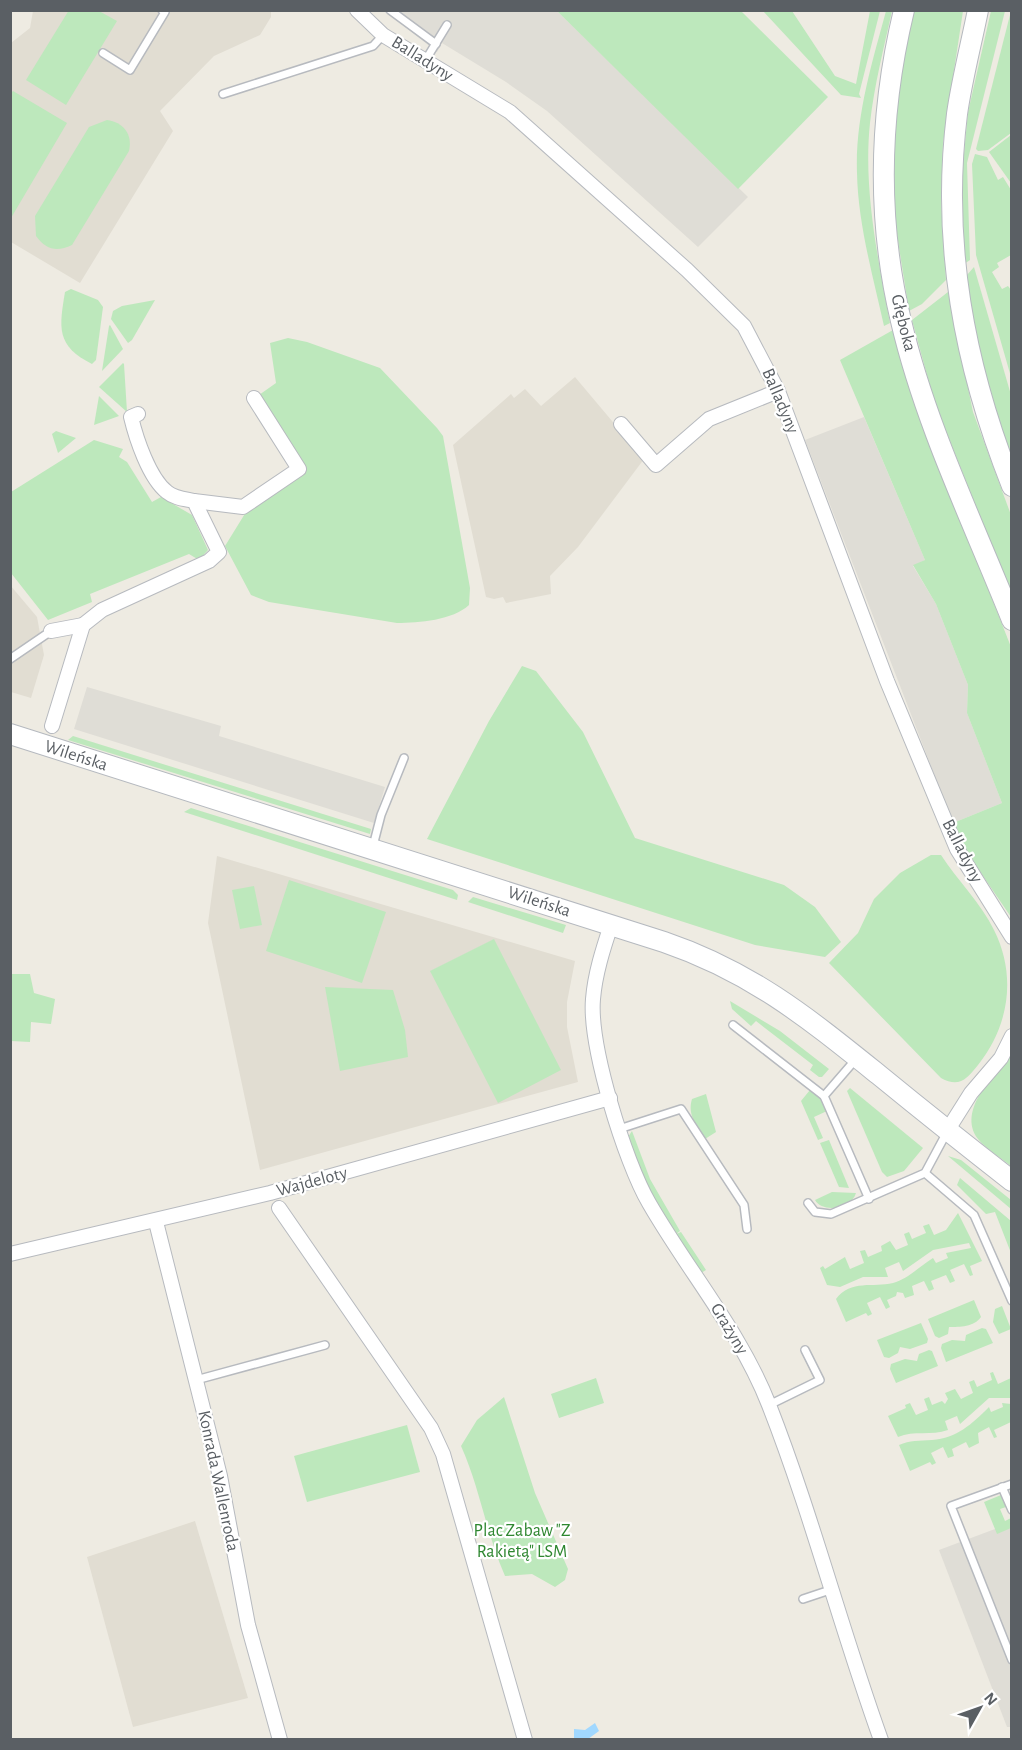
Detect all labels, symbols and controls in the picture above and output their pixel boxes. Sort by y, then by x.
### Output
street label: Balladyny [388,33,456,85]
street label: Głęboka [887,293,919,353]
street label: Balladyny [758,366,802,436]
street label: Wileńska [42,737,110,775]
street label: Balladyny [938,816,986,886]
street label: Wileńska [505,883,573,921]
street label: Wajdeloty [275,1164,350,1200]
street label: Grażyny [707,1300,751,1358]
street label: Konrada Wallenroda [194,1409,242,1553]
park label: Plac Zabaw "Z Rakietą" LSM [474,1522,570,1561]
north arrow [950,1678,1010,1738]
text: N [981,1690,1000,1708]

